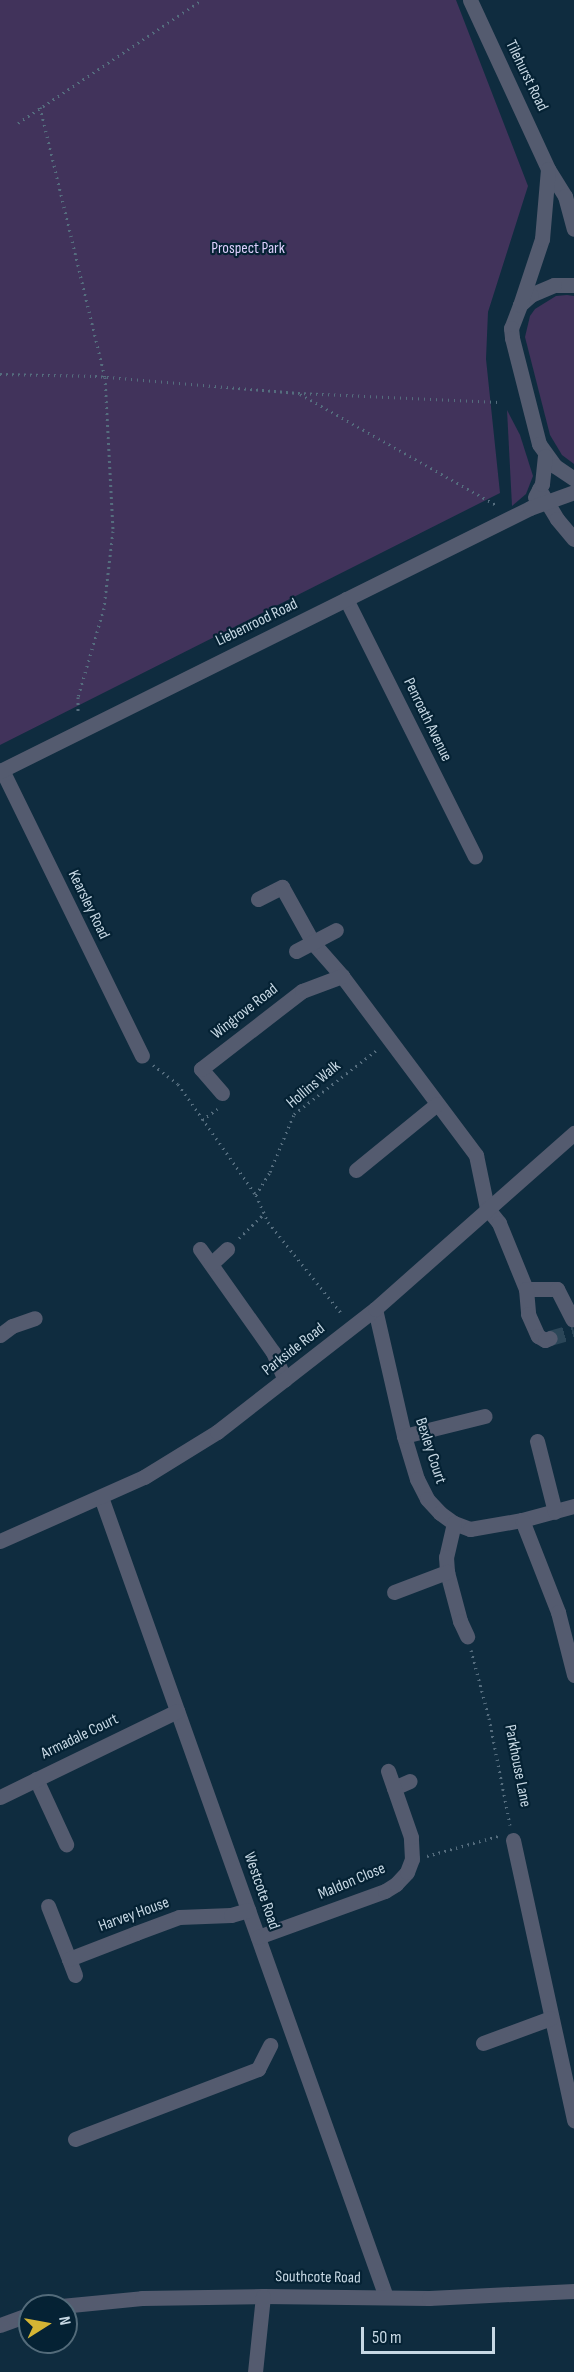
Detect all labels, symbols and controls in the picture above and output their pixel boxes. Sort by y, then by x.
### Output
street label: Tilehurst Road [501,37,551,115]
park label: Prospect Park [211,239,285,259]
street label: Liebenrood Road [213,595,301,651]
street label: Penroath Avenue [399,675,455,765]
street label: Kearsley Road [63,867,113,943]
street label: Wingrove Road [208,980,282,1044]
street label: Hollins Walk [283,1057,345,1113]
street label: Parkside Road [259,1320,329,1380]
street label: Bexley Court [410,1416,450,1486]
street label: Armadale Court [38,1710,122,1764]
street label: Parkhouse Lane [500,1723,534,1809]
street label: Westcote Road [239,1850,283,1932]
street label: Maldon Close [316,1859,388,1905]
street label: Harvey House [96,1893,172,1937]
street label: Southcote Road [275,2268,361,2288]
north arrow [18,2294,78,2354]
text: N [54,2315,74,2327]
scale bar [364,2315,498,2353]
text: 50 m [372,2327,402,2348]

